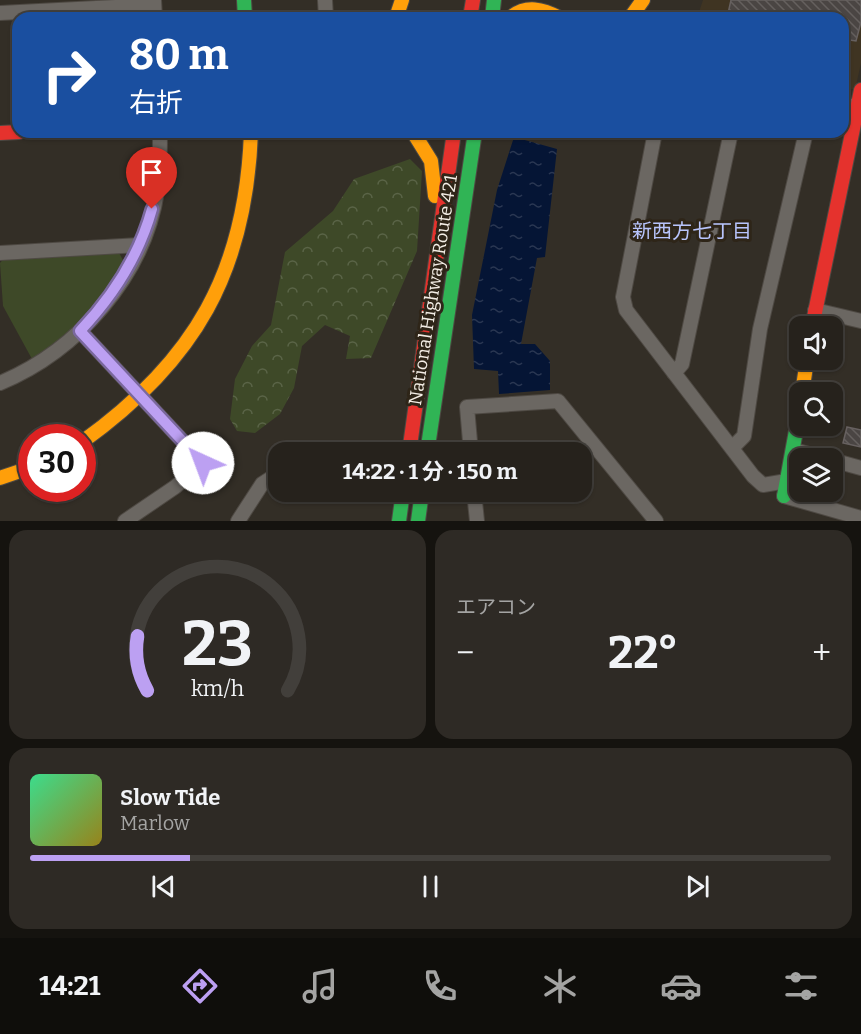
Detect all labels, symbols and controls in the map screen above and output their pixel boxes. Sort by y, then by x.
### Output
text: 80 m [129,30,229,80]
icon: right [30,36,108,114]
text: 右折 [129,87,183,119]
pin [126,147,177,209]
icon: arrive [135,156,168,189]
street label: National Highway Route 421 [404,172,462,407]
district label: 新西方七丁目 [632,219,752,243]
map controls [789,316,843,502]
button: sound [789,316,843,370]
button: search [789,382,843,436]
speed limit sign: 30 [18,424,96,502]
position arrow [171,431,235,495]
button: layers [789,448,843,502]
text: 14:22 · 1 分 · 150 m [343,458,517,485]
text: エアコン [456,595,536,619]
text: 23 [182,607,253,682]
text: 22° [608,626,678,680]
text: − [456,633,474,673]
text: + [812,633,831,673]
text: km/h [191,677,244,703]
text: Slow Tide [120,784,220,811]
text: Marlow [120,811,190,835]
icon: previous [147,870,180,903]
icon: pause [414,870,447,903]
icon: next [681,870,714,903]
icon: directions [179,965,221,1007]
icon: music [299,965,341,1007]
icon: phone [419,965,461,1007]
icon: climate [539,965,581,1007]
icon: car [660,965,702,1007]
icon: filters [780,965,822,1007]
text: 14:21 [39,970,100,1002]

